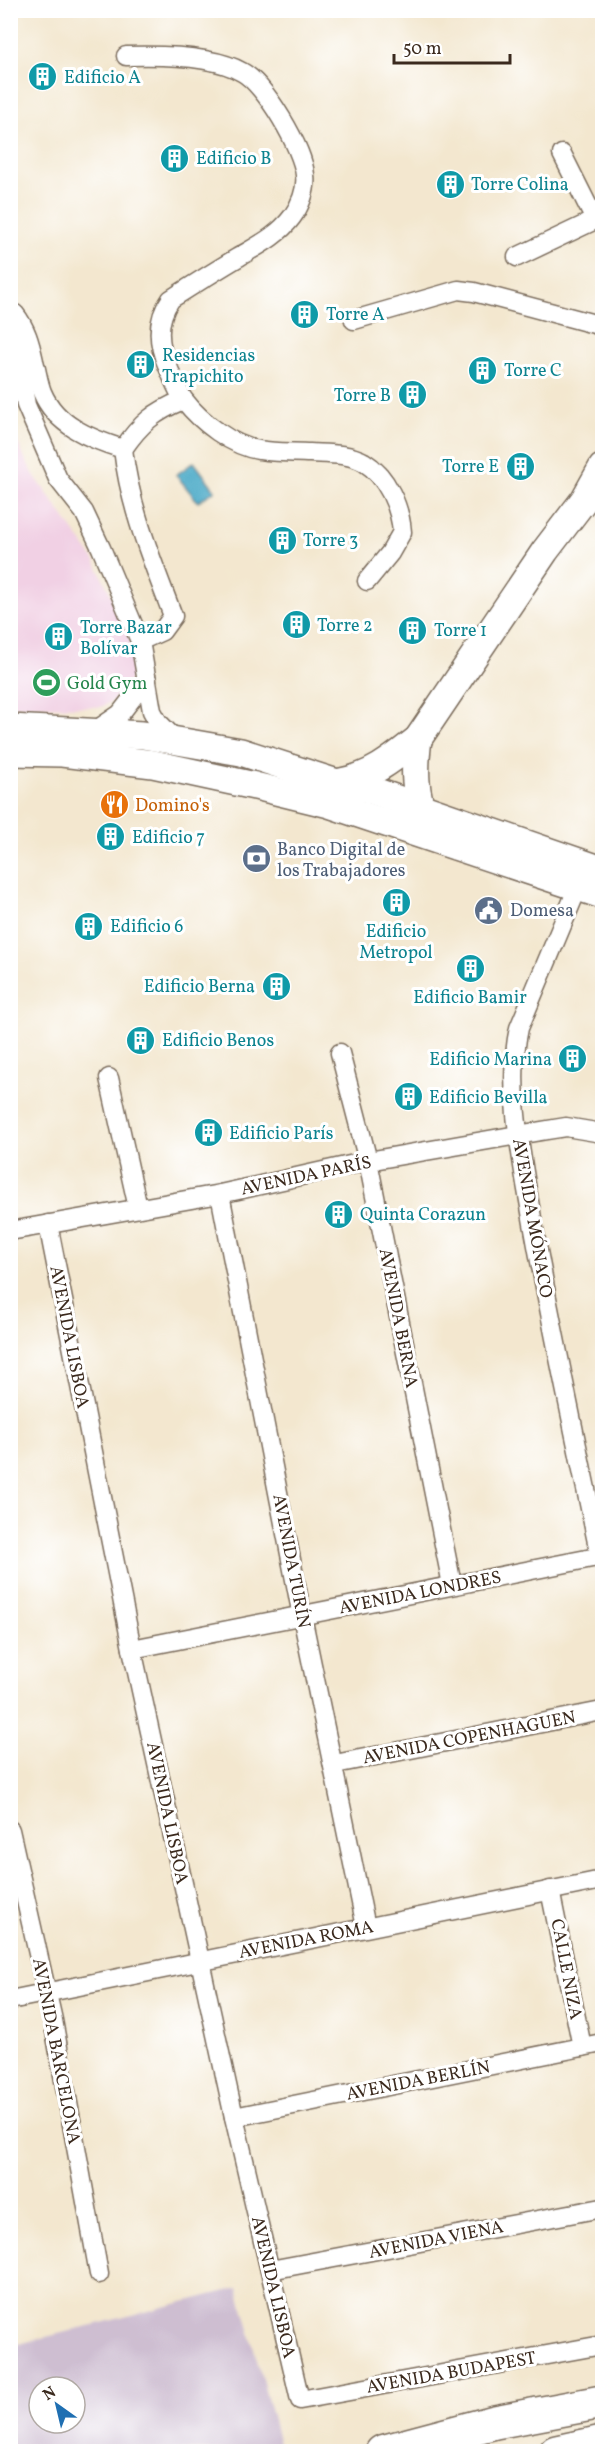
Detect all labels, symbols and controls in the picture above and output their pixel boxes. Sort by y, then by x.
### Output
scale bar [394,27,510,65]
text: 50 m [403,37,442,62]
building icon: Edificio A [27,61,59,93]
place label: Edificio A [64,66,141,91]
building icon: Edificio B [159,142,191,174]
place label: Edificio B [196,147,272,172]
building icon: Torre Colina [434,168,466,200]
place label: Torre Colina [471,173,569,198]
building icon: Torre A [289,298,321,330]
place label: Torre A [326,303,385,328]
place label: Residencias Trapichito [162,344,255,390]
building icon: Residencias Trapichito [125,349,157,381]
building icon: Torre C [467,354,499,386]
place label: Torre C [504,359,562,384]
building icon: Torre B [396,379,428,411]
place label: Torre B [334,384,391,409]
building icon: Torre E [504,450,536,482]
place label: Torre E [442,455,499,480]
building icon: Torre 3 [266,524,298,556]
place label: Torre 3 [303,529,358,554]
building icon: Torre 2 [280,609,312,641]
place label: Torre 2 [317,614,373,639]
building icon: Torre 1 [397,614,429,646]
place label: Torre Bazar Bolívar [80,616,172,662]
place label: Torre 1 [434,619,487,644]
building icon: Torre Bazar Bolívar [43,621,75,653]
sports icon: Gold Gym [30,667,62,699]
place label: Gold Gym [67,672,148,697]
restaurant icon: Domino's [98,789,130,821]
place label: Domino's [135,794,210,819]
building icon: Edificio 7 [95,821,127,853]
place label: Edificio 7 [132,826,205,851]
place label: Banco Digital de los Trabajadores [277,838,405,884]
bank icon: Banco Digital de los Trabajadores [240,843,272,875]
building icon: Edificio Metropol [380,886,412,918]
public building icon: Domesa [473,894,505,926]
place label: Domesa [510,899,574,924]
building icon: Edificio 6 [73,910,105,942]
place label: Edificio 6 [110,915,183,940]
place label: Edificio Metropol [359,920,433,966]
building icon: Edificio Bamir [454,952,486,984]
building icon: Edificio Berna [260,970,292,1002]
place label: Edificio Berna [144,975,255,1000]
place label: Edificio Bamir [413,986,527,1011]
building icon: Edificio Benos [125,1024,157,1056]
place label: Edificio Benos [162,1029,274,1054]
building icon: Edificio Marina [557,1043,589,1075]
place label: Edificio Marina [429,1048,552,1073]
building icon: Edificio Bevilla [392,1081,424,1113]
place label: Edificio Bevilla [429,1086,548,1111]
building icon: Edificio París [192,1117,224,1149]
place label: Edificio París [229,1122,333,1147]
street label: AVENIDA MÓNACO [505,1136,558,1300]
street label: AVENIDA PARÍS [239,1150,374,1202]
building icon: Quinta Corazun [323,1198,355,1230]
place label: Quinta Corazun [360,1203,486,1228]
street label: AVENIDA BERNA [372,1246,423,1391]
street label: AVENIDA LISBOA [42,1264,95,1411]
street label: AVENIDA TURÍN [265,1492,316,1630]
street label: AVENIDA LONDRES [337,1565,504,1621]
street label: AVENIDA COPENHAGUEN [361,1706,578,1771]
street label: AVENIDA LISBOA [139,1740,194,1887]
street label: AVENIDA ROMA [237,1915,376,1966]
street label: CALLE NIZA [543,1917,588,2022]
street label: AVENIDA BARCELONA [25,1956,86,2147]
street label: AVENIDA BERLÍN [344,2055,492,2108]
street label: AVENIDA LISBOA [244,2214,301,2361]
street label: AVENIDA VIENA [367,2215,506,2266]
street label: AVENIDA BUDAPEST [365,2346,538,2401]
north arrow [27,2375,87,2435]
text: N [39,2382,61,2407]

